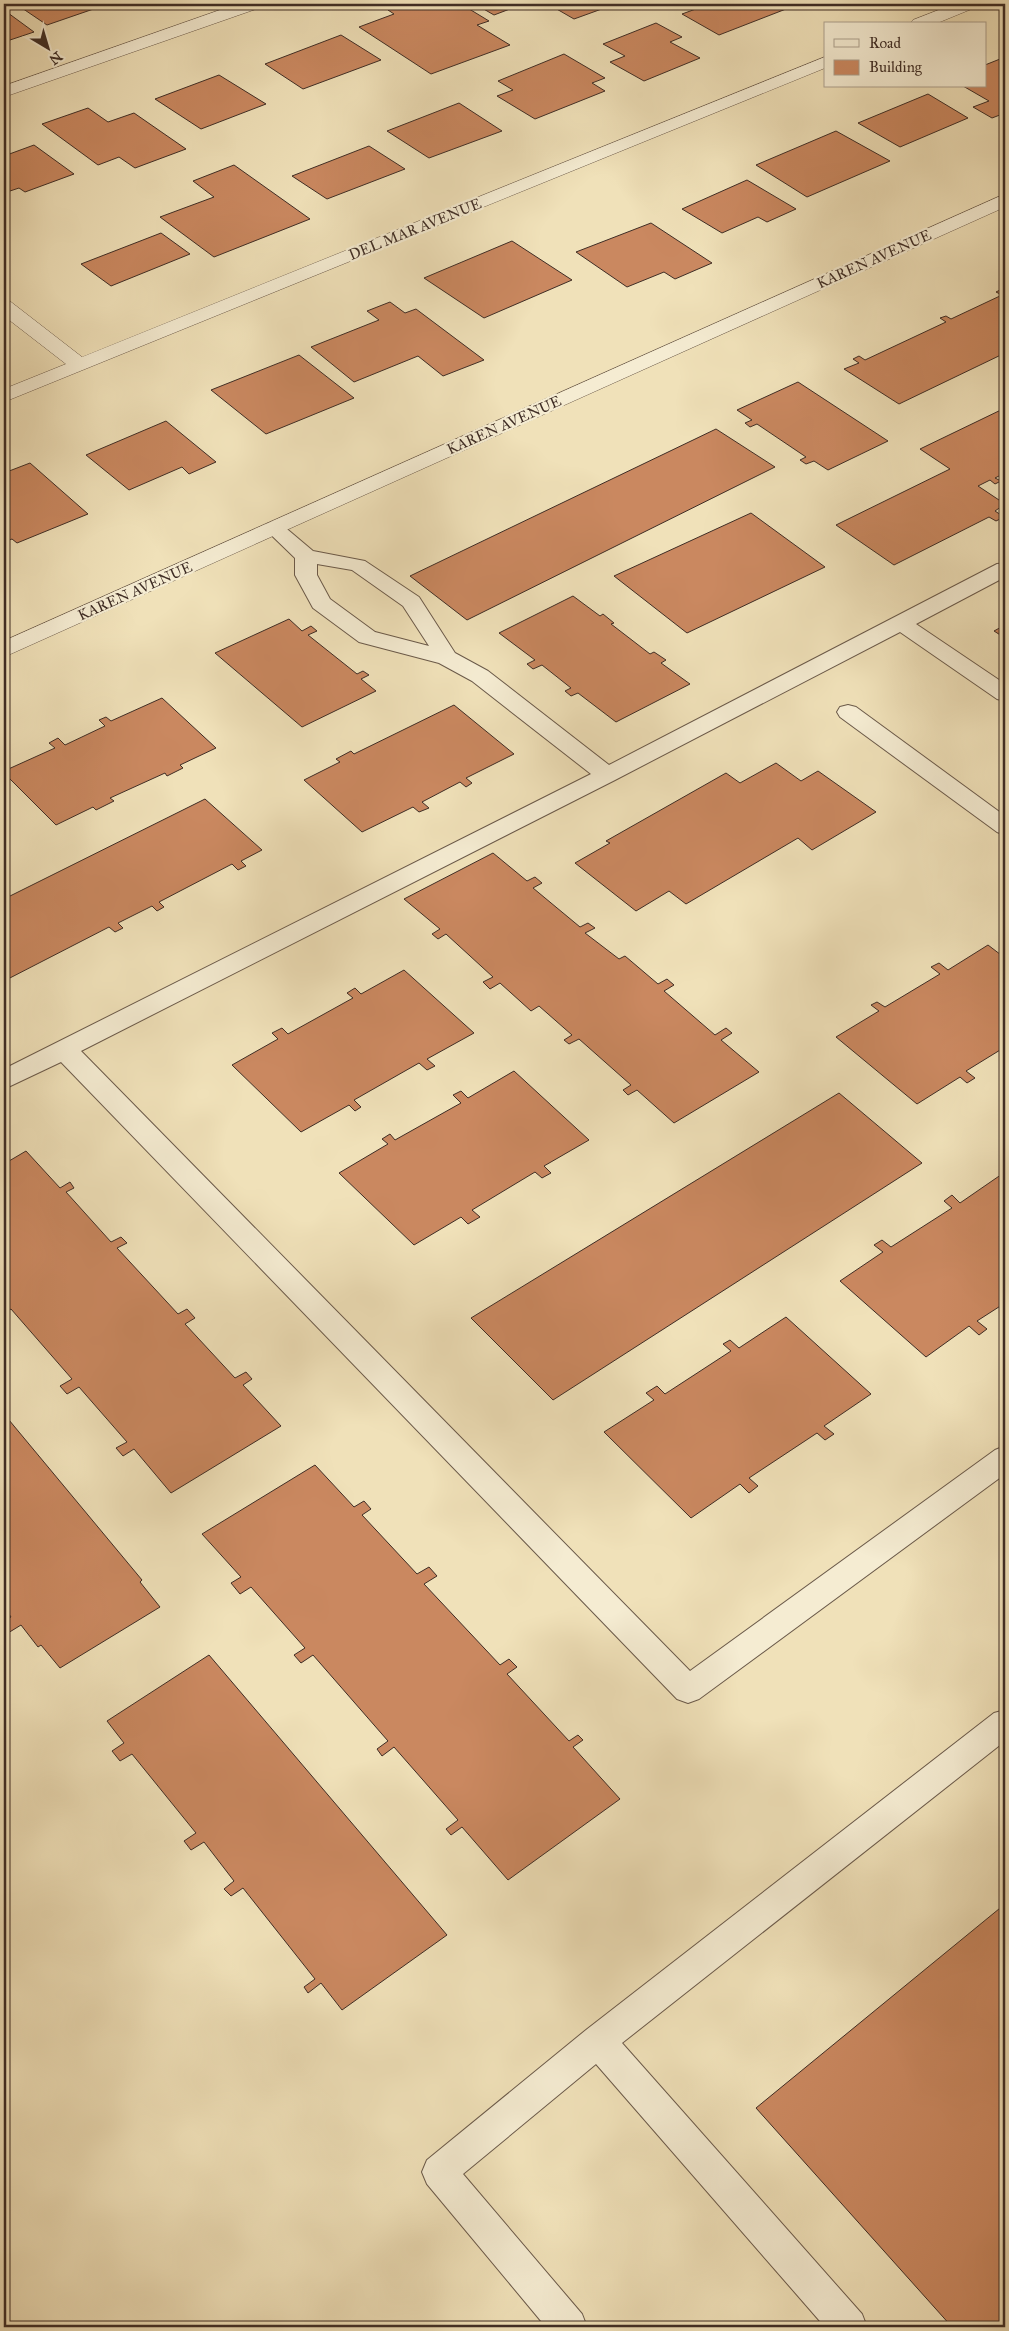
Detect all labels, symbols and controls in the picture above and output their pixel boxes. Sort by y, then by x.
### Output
north arrow [22,22,72,72]
legend [824,22,986,88]
text: Road [869,34,901,52]
text: N [46,47,66,68]
text: Building [869,58,923,76]
street label: DEL MAR AVENUE [346,194,484,264]
street label: KAREN AVENUE [814,226,934,292]
street label: KAREN AVENUE [444,392,564,458]
street label: KAREN AVENUE [75,558,195,624]

